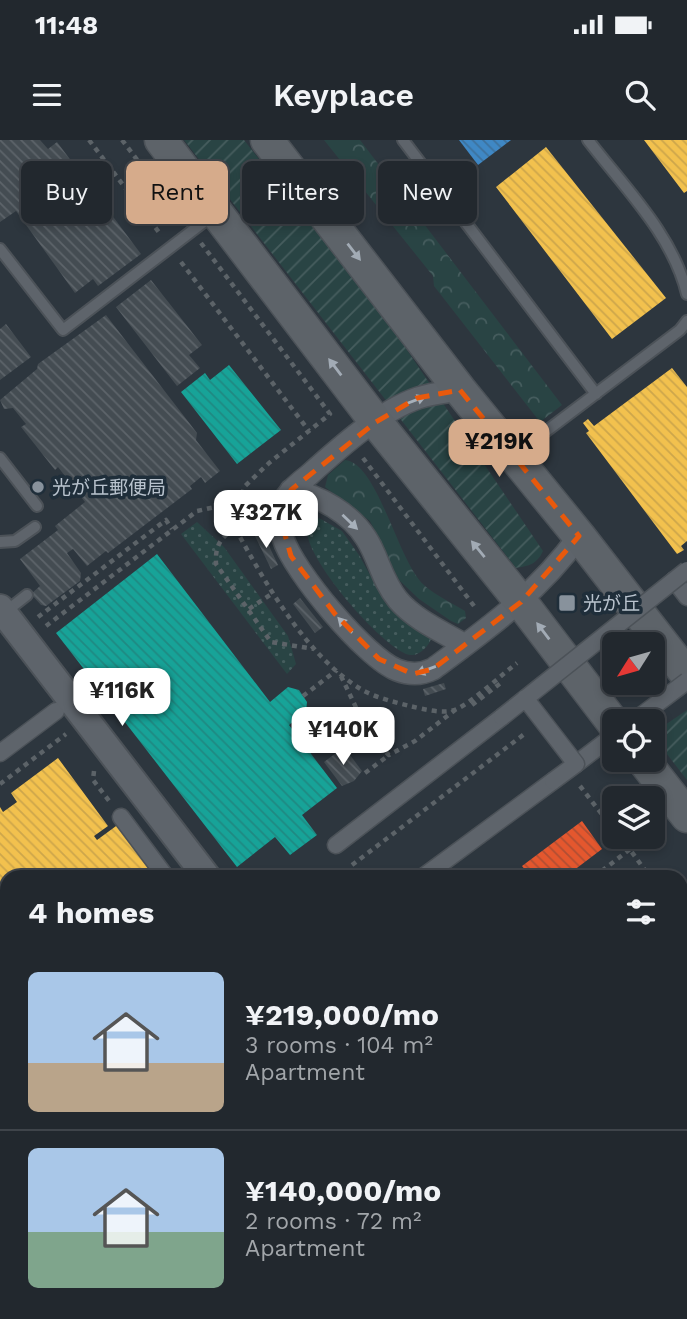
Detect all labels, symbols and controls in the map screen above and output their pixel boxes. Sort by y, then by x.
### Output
text: 11:48 [35,10,98,40]
icon: menu [28,76,66,114]
text: Keyplace [273,76,414,114]
icon: search [621,76,659,114]
chip: Buy [21,161,112,224]
chip: Rent [126,161,228,224]
chip: Filters [242,161,364,224]
chip: New [378,161,477,224]
one-way arrow [346,243,360,261]
one-way arrow [327,359,342,377]
one-way arrow [406,394,427,405]
pin: ¥219K [450,420,548,479]
text: ¥219K [464,428,534,455]
place label: 光が丘郵便局 [52,476,166,499]
marker: 光が丘郵便局 [30,479,46,495]
pin: ¥327K [217,490,315,550]
text: ¥327K [230,499,302,526]
one-way arrow [341,513,358,529]
one-way arrow [471,540,486,558]
place label: 光が丘 [583,592,640,615]
marker: 光が丘 [557,593,577,613]
one-way arrow [338,617,354,634]
one-way arrow [536,622,550,640]
north arrow [602,632,665,695]
map controls [602,632,665,849]
one-way arrow [416,665,437,676]
pin: ¥116K [73,668,171,728]
text: ¥116K [89,677,155,704]
pin: ¥140K [294,708,392,767]
button: locate [602,709,665,772]
text: ¥140K [308,716,378,743]
button: layers [602,786,665,849]
icon: filters [622,893,660,931]
text: 4 homes [28,895,154,930]
text: ¥219,000/mo [245,997,439,1032]
icon: home [84,1000,168,1084]
text: 3 rooms · 104 m² [245,1032,433,1059]
text: Apartment [245,1059,365,1086]
text: ¥140,000/mo [245,1173,441,1208]
icon: home [84,1176,168,1260]
text: 2 rooms · 72 m² [245,1208,421,1235]
text: Apartment [245,1235,365,1262]

